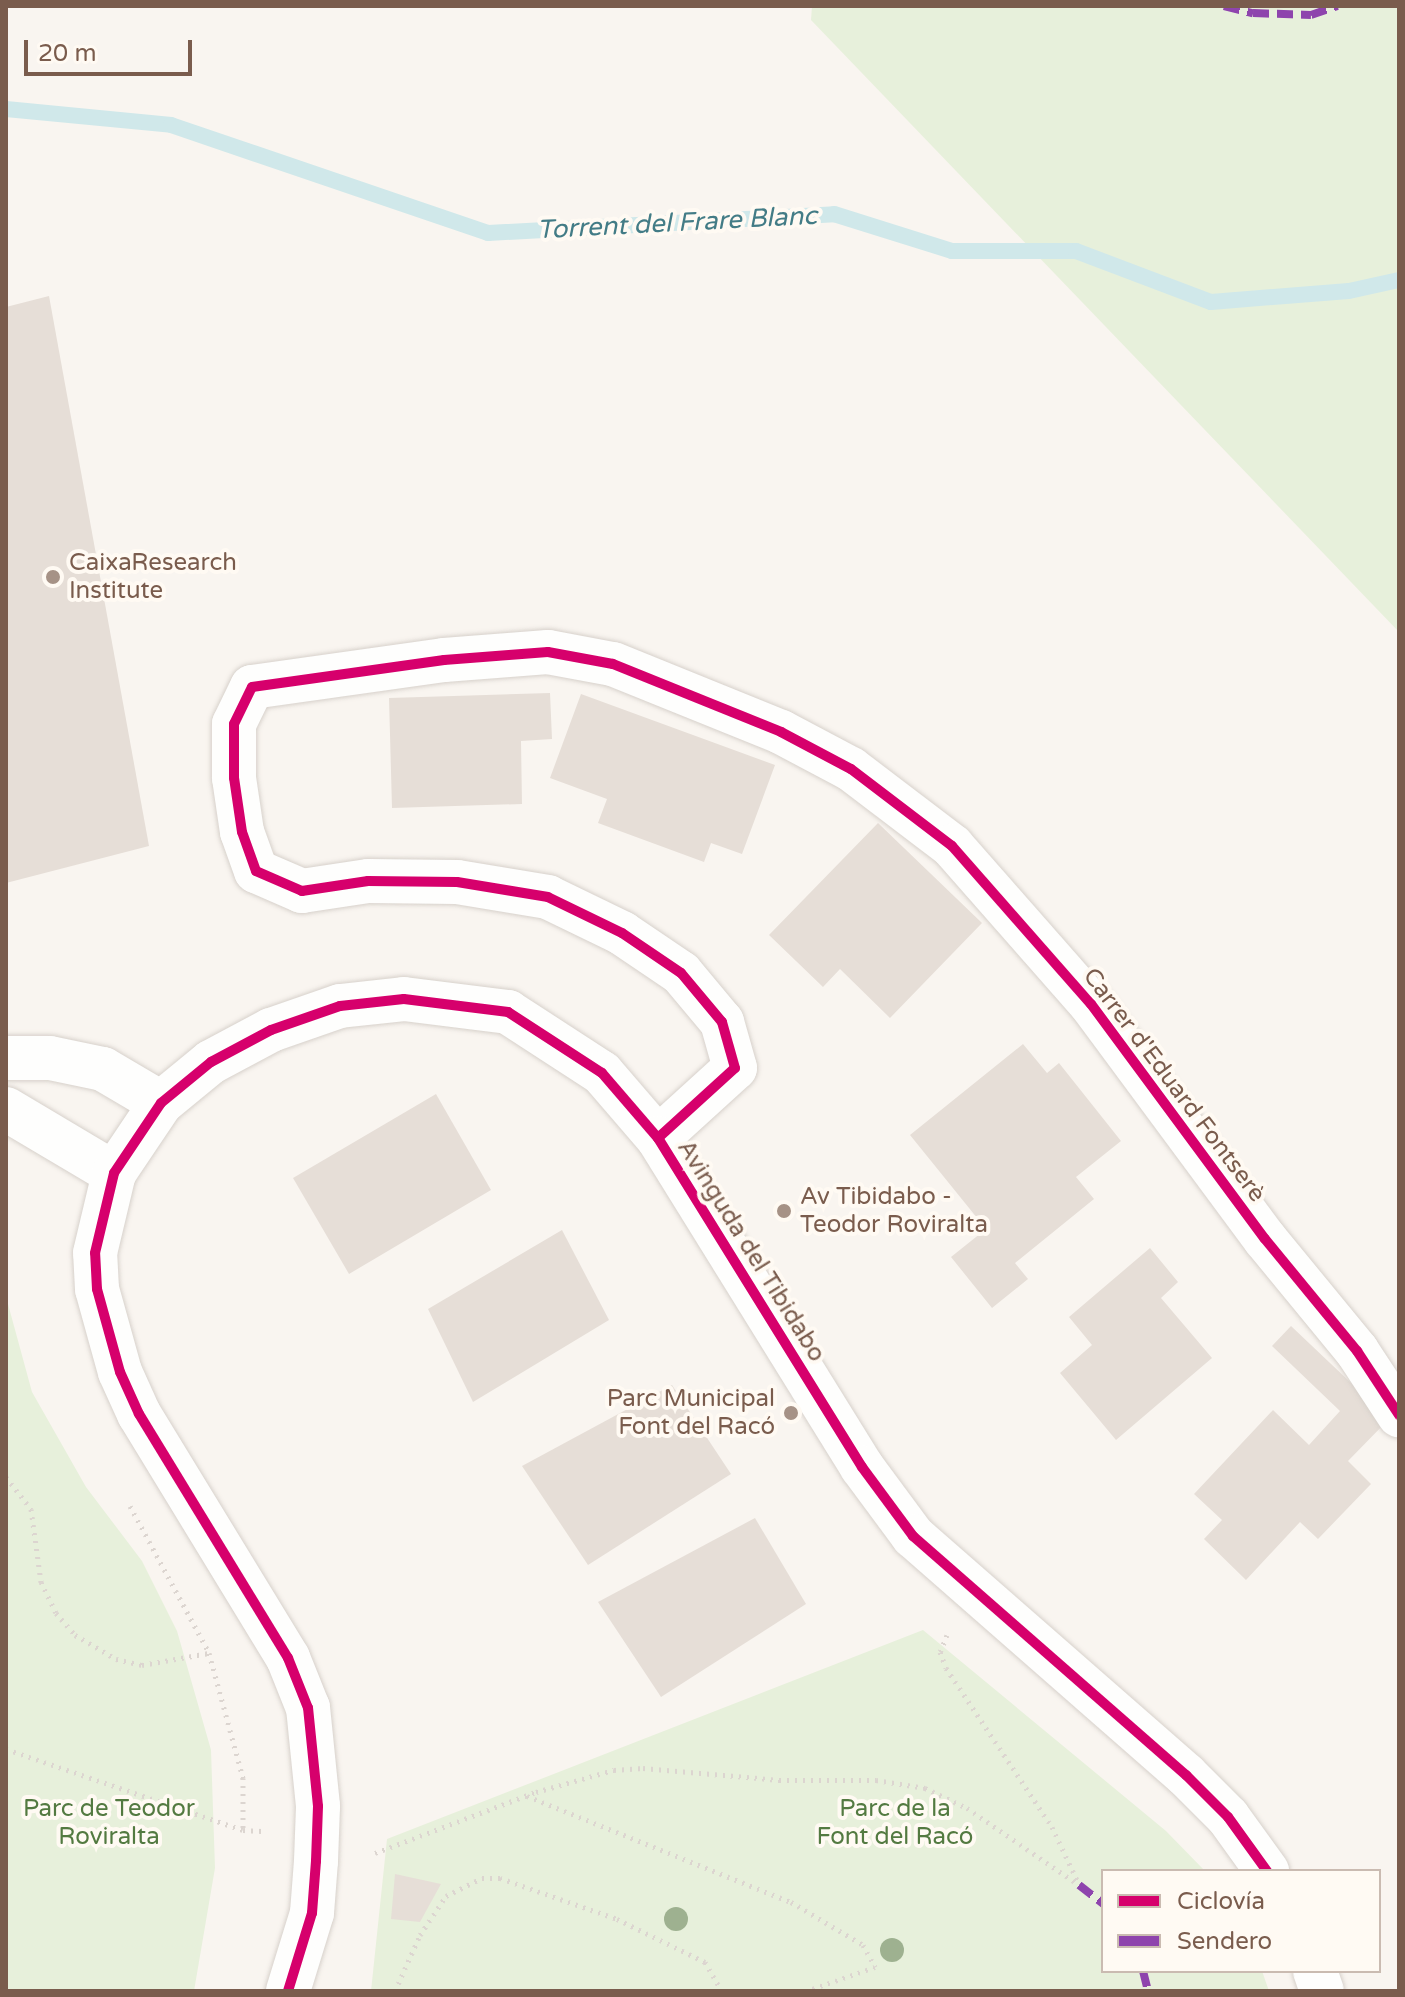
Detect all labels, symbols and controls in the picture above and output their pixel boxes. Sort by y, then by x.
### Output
scale bar [28,24,196,74]
text: 20 m [38,39,96,68]
water label: Torrent del Frare Blanc [536,200,818,246]
place label: CaixaResearch Institute [69,549,237,605]
marker: CaixaResearch Institute [44,568,62,586]
street label: Carrer d'Eduard Fontserè [1077,962,1271,1208]
street label: Avinguda del Tibidabo [671,1135,831,1367]
place label: Av Tibidabo - Teodor Roviralta [800,1183,988,1239]
marker: Av Tibidabo - Teodor Roviralta [775,1202,793,1220]
place label: Parc Municipal Font del Racó [607,1385,775,1441]
marker: Parc Municipal Font del Racó [782,1404,800,1422]
park label: Parc de Teodor Roviralta [23,1795,195,1851]
park label: Parc de la Font del Racó [817,1795,973,1851]
legend [1101,1869,1381,1973]
text: Ciclovía [1177,1887,1265,1916]
text: Sendero [1177,1927,1272,1956]

